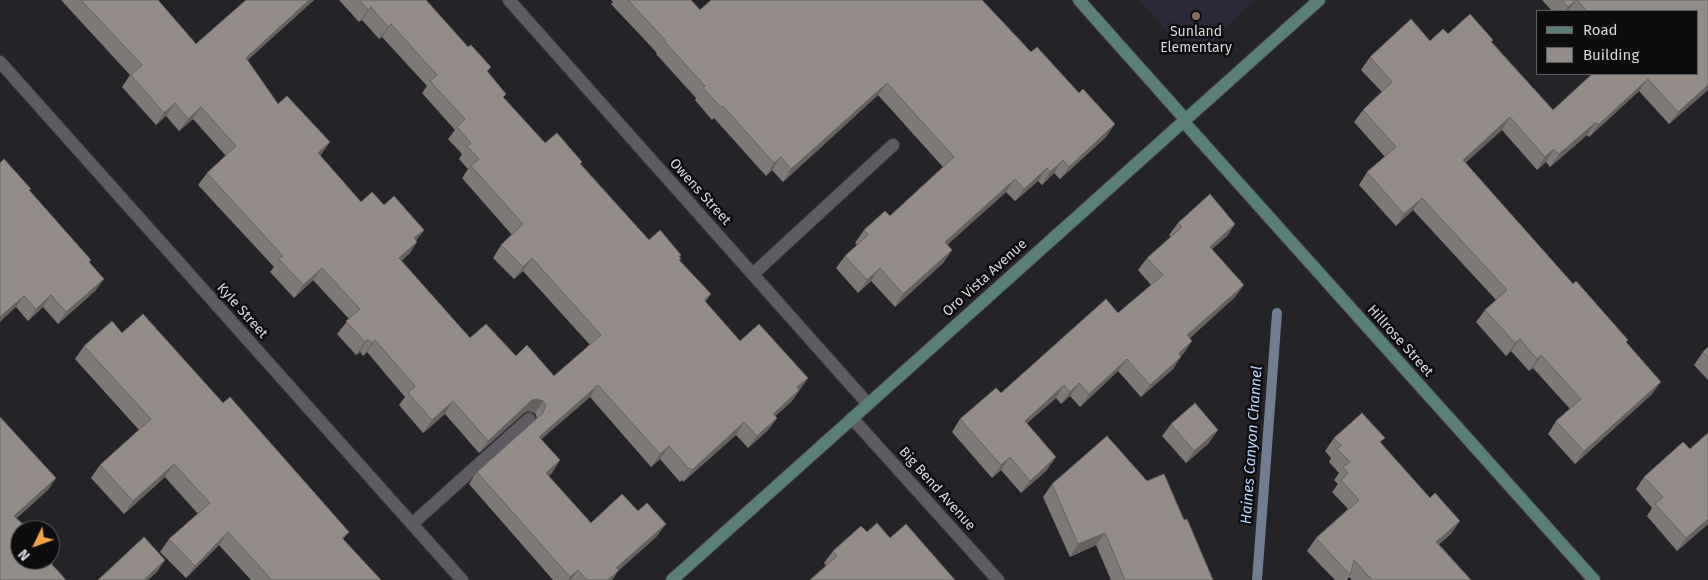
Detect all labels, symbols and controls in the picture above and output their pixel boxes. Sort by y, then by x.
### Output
marker: Sunland Elementary [1190,10,1202,22]
legend [1536,10,1698,75]
text: Road [1583,21,1618,39]
place label: Sunland Elementary [1160,24,1232,56]
text: Building [1583,46,1639,64]
street label: Owens Street [666,155,734,229]
street label: Oro Vista Avenue [939,236,1031,320]
street label: Kyle Street [213,280,271,342]
street label: Hillrose Street [1363,302,1437,380]
water label: Haines Canyon Channel [1237,365,1267,525]
street label: Big Bend Avenue [895,444,979,534]
north arrow [10,520,60,570]
text: N [15,546,34,564]

